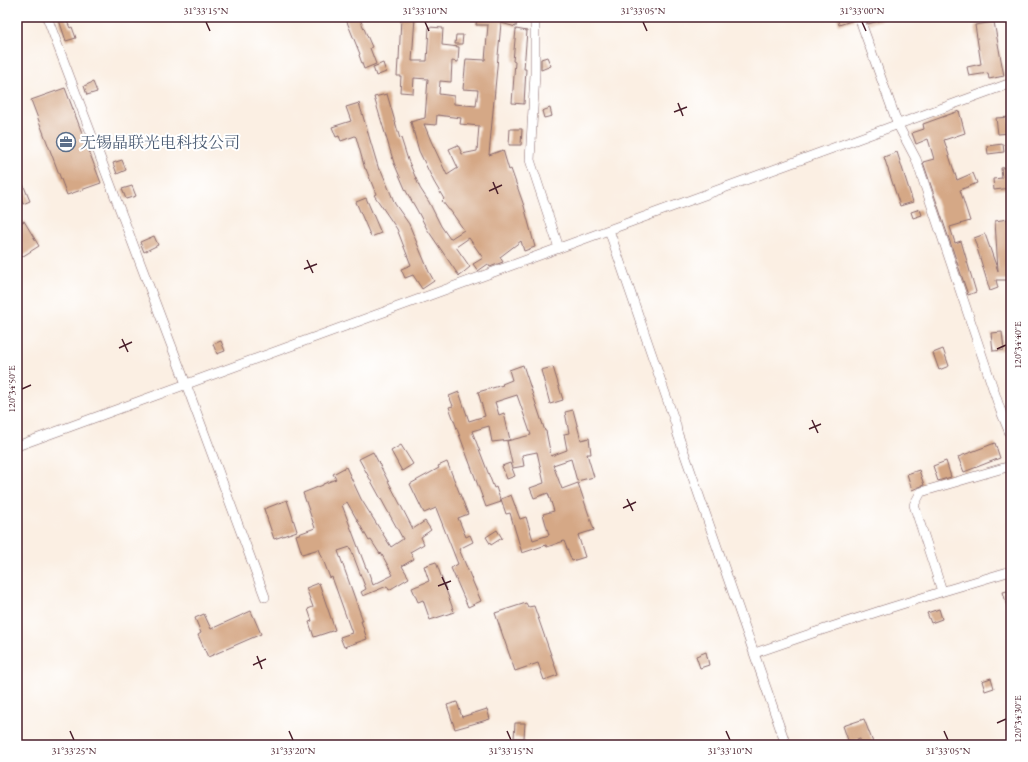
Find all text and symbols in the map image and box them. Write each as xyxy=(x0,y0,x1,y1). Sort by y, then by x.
text: 31°33'15"N xyxy=(184,4,229,17)
text: 31°33'10"N xyxy=(403,4,448,17)
text: 31°33'05"N xyxy=(621,4,666,17)
text: 31°33'00"N xyxy=(840,4,885,17)
office icon: 无锡晶联光电科技公司 xyxy=(55,131,77,153)
place label: 无锡晶联光电科技公司 xyxy=(80,132,240,153)
text: 120°34'40"E xyxy=(1011,321,1024,369)
text: 120°34'50"E xyxy=(5,365,18,413)
text: 120°34'30"E xyxy=(1011,695,1024,743)
text: 31°33'25"N xyxy=(52,744,97,757)
text: 31°33'20"N xyxy=(271,744,316,757)
text: 31°33'15"N xyxy=(489,744,534,757)
text: 31°33'10"N xyxy=(708,744,753,757)
text: 31°33'05"N xyxy=(926,744,971,757)

